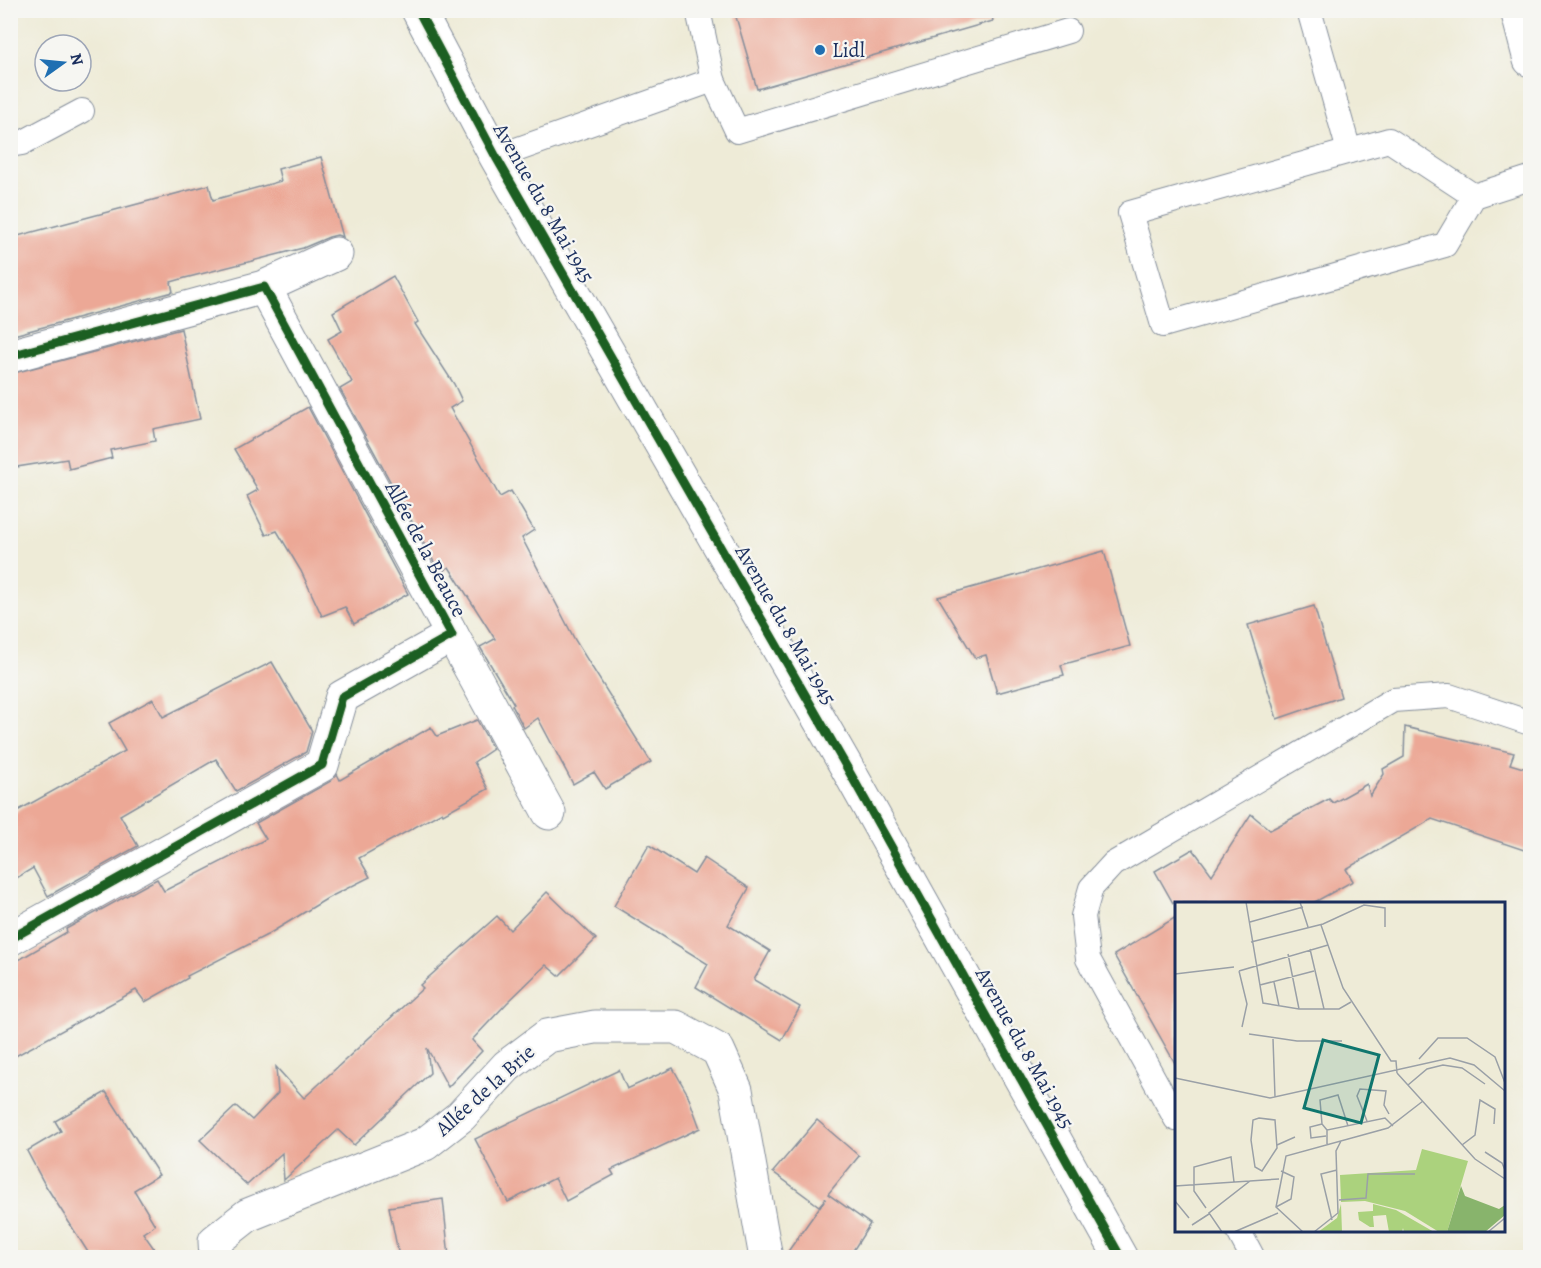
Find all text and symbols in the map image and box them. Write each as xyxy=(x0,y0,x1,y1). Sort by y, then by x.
north arrow xyxy=(33,33,93,93)
place label: Lidl xyxy=(832,36,865,64)
marker: Lidl xyxy=(813,43,827,57)
text: N xyxy=(64,51,89,68)
street label: Avenue du 8 Mai 1945 xyxy=(486,117,601,288)
street label: Allée de la Beauce xyxy=(378,475,474,622)
street label: Avenue du 8 Mai 1945 xyxy=(728,539,843,710)
inset map xyxy=(1175,902,1505,1232)
street label: Avenue du 8 Mai 1945 xyxy=(969,961,1081,1134)
street label: Allée de la Brie xyxy=(429,1038,541,1143)

